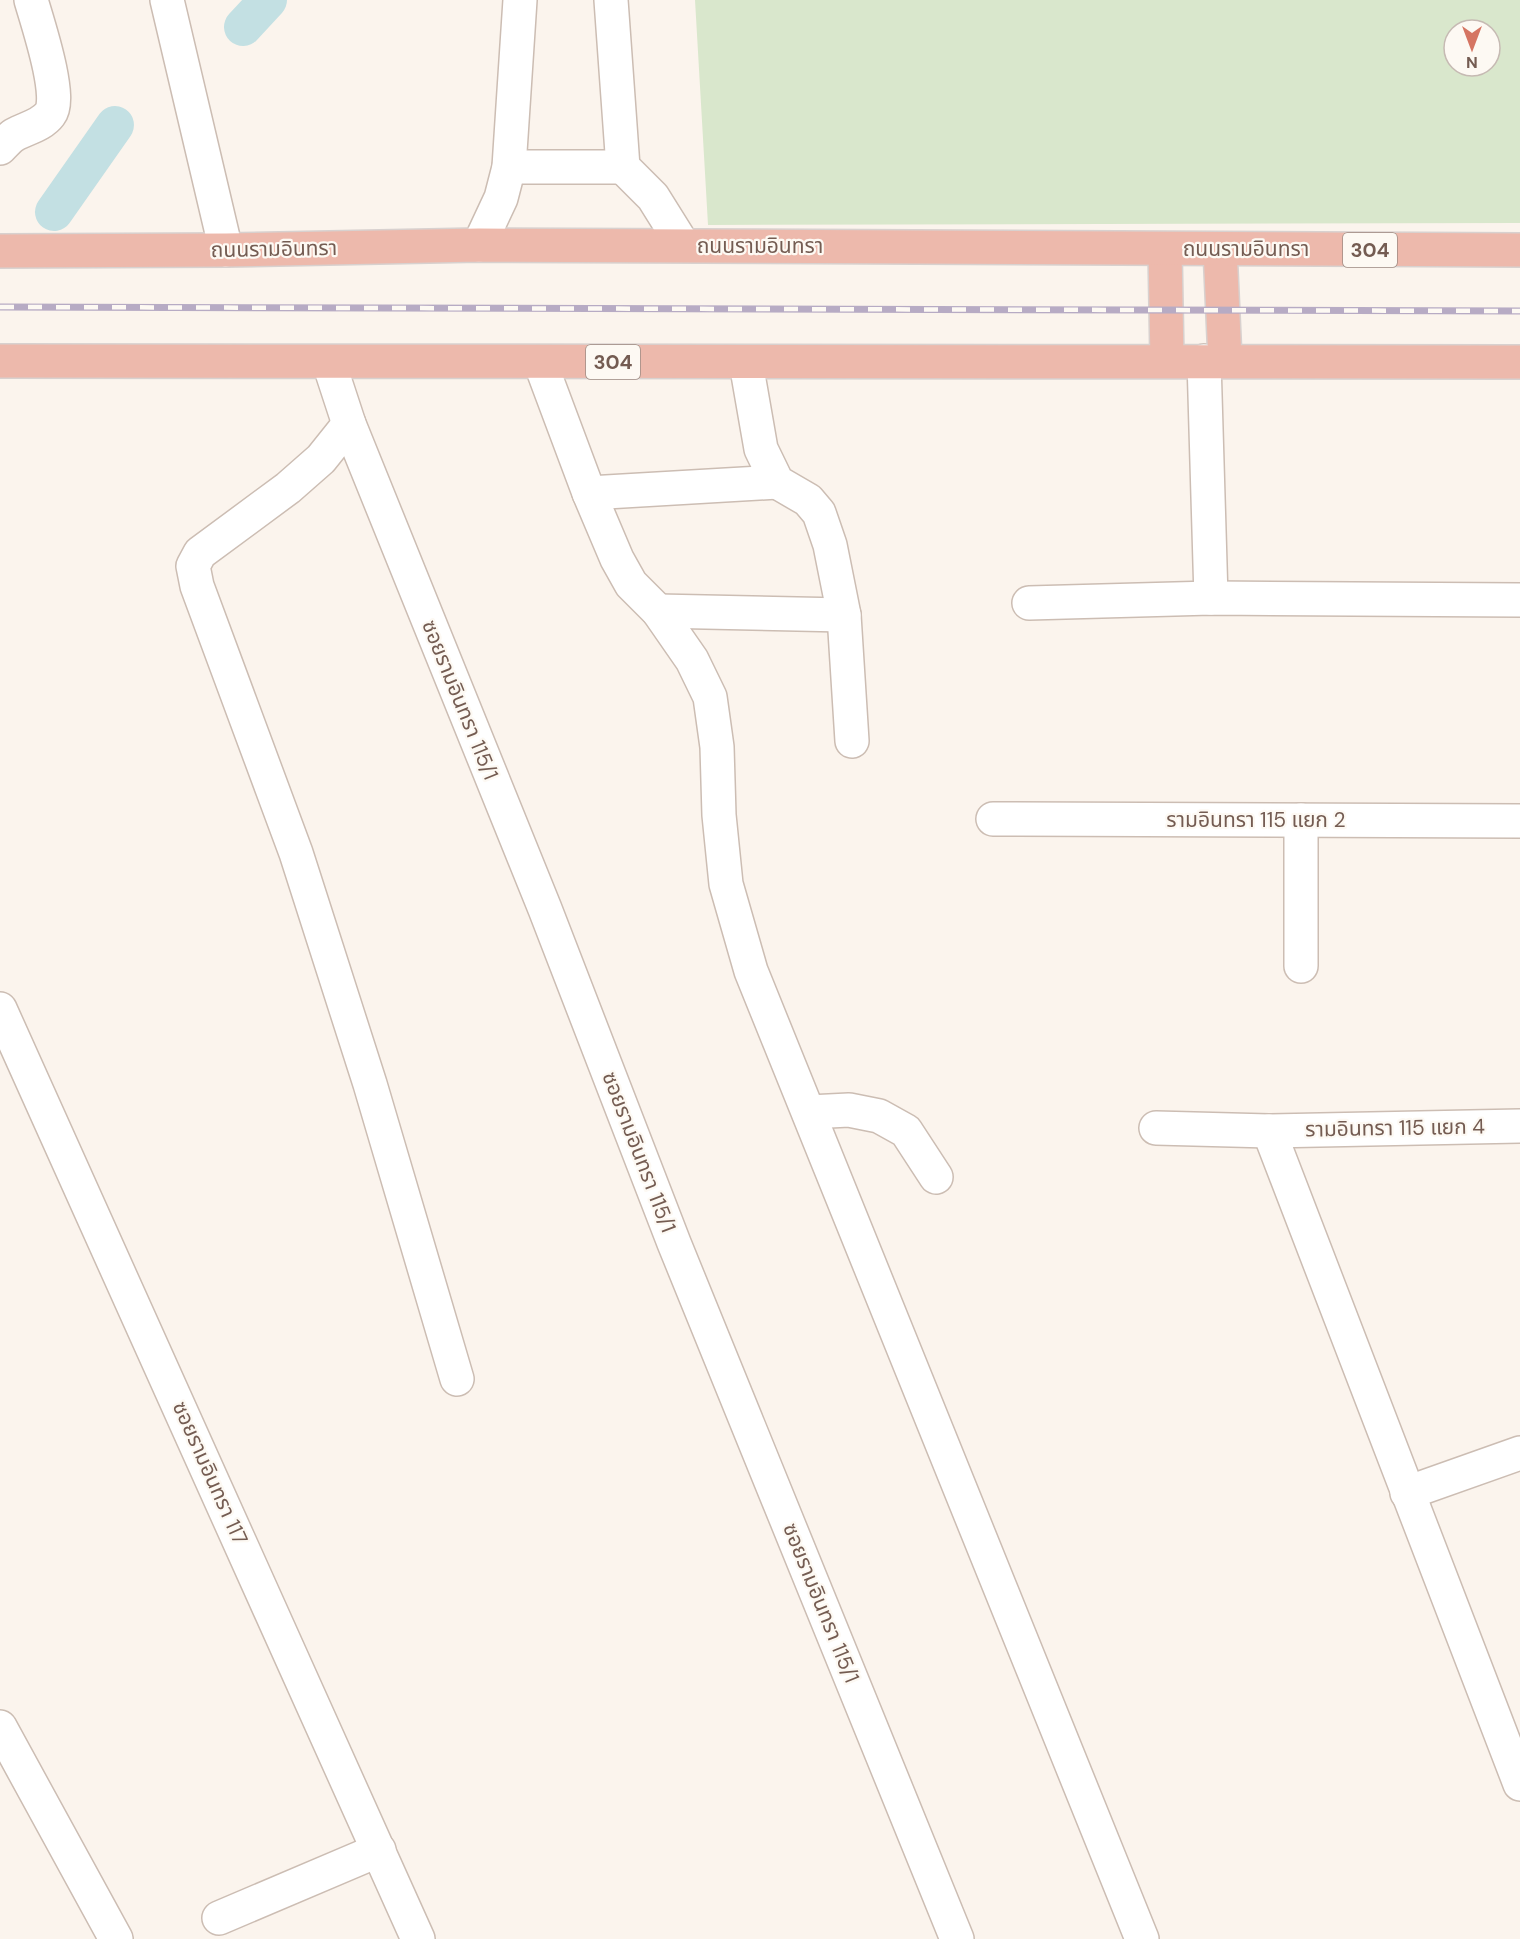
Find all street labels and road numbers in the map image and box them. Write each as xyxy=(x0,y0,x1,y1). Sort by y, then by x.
street label: ถนนรามอินทรา xyxy=(697,232,823,260)
road number: 304 xyxy=(1343,233,1397,267)
street label: ถนนรามอินทรา xyxy=(210,234,338,264)
street label: ถนนรามอินทรา xyxy=(1183,235,1309,263)
road number: 304 xyxy=(586,345,640,379)
street label: ซอยรามอินทรา 115/1 xyxy=(415,616,505,784)
street label: รามอินทรา 115 แยก 2 xyxy=(1166,806,1346,834)
street label: ซอยรามอินทรา 115/1 xyxy=(595,1068,683,1236)
street label: รามอินทรา 115 แยก 4 xyxy=(1305,1112,1485,1144)
street label: ซอยรามอินทรา 117 xyxy=(166,1397,254,1549)
street label: ซอยรามอินทรา 115/1 xyxy=(776,1519,866,1687)

